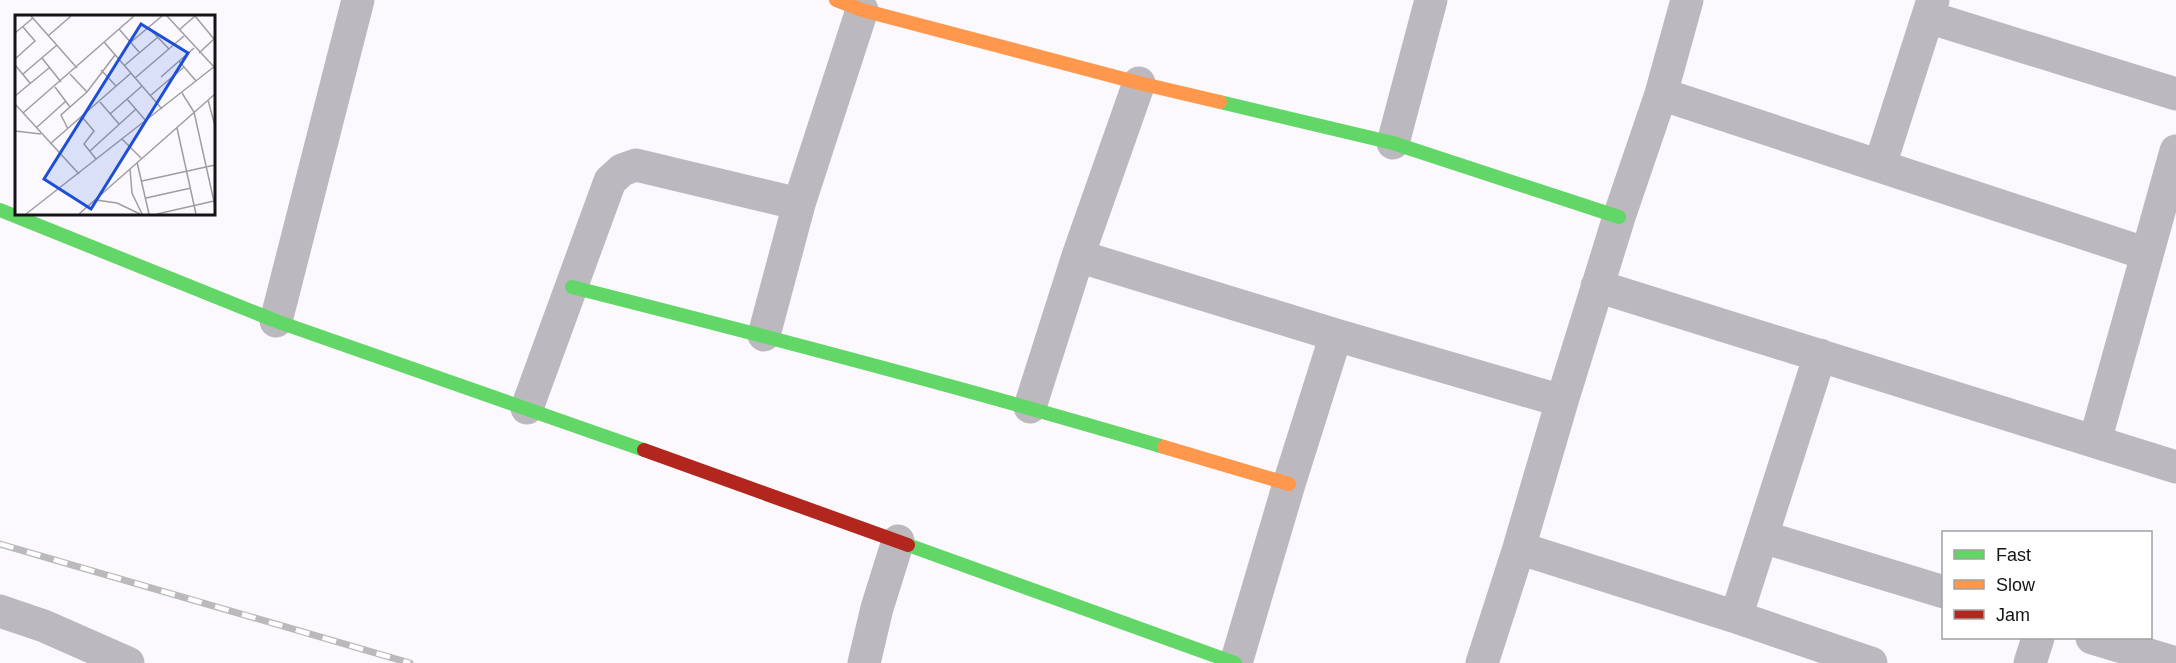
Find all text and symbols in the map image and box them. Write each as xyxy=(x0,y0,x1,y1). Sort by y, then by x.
inset map xyxy=(15,15,214,214)
legend xyxy=(1942,531,2152,639)
text: Fast xyxy=(1996,545,2031,565)
text: Slow xyxy=(1996,575,2036,595)
text: Jam xyxy=(1996,605,2030,625)

